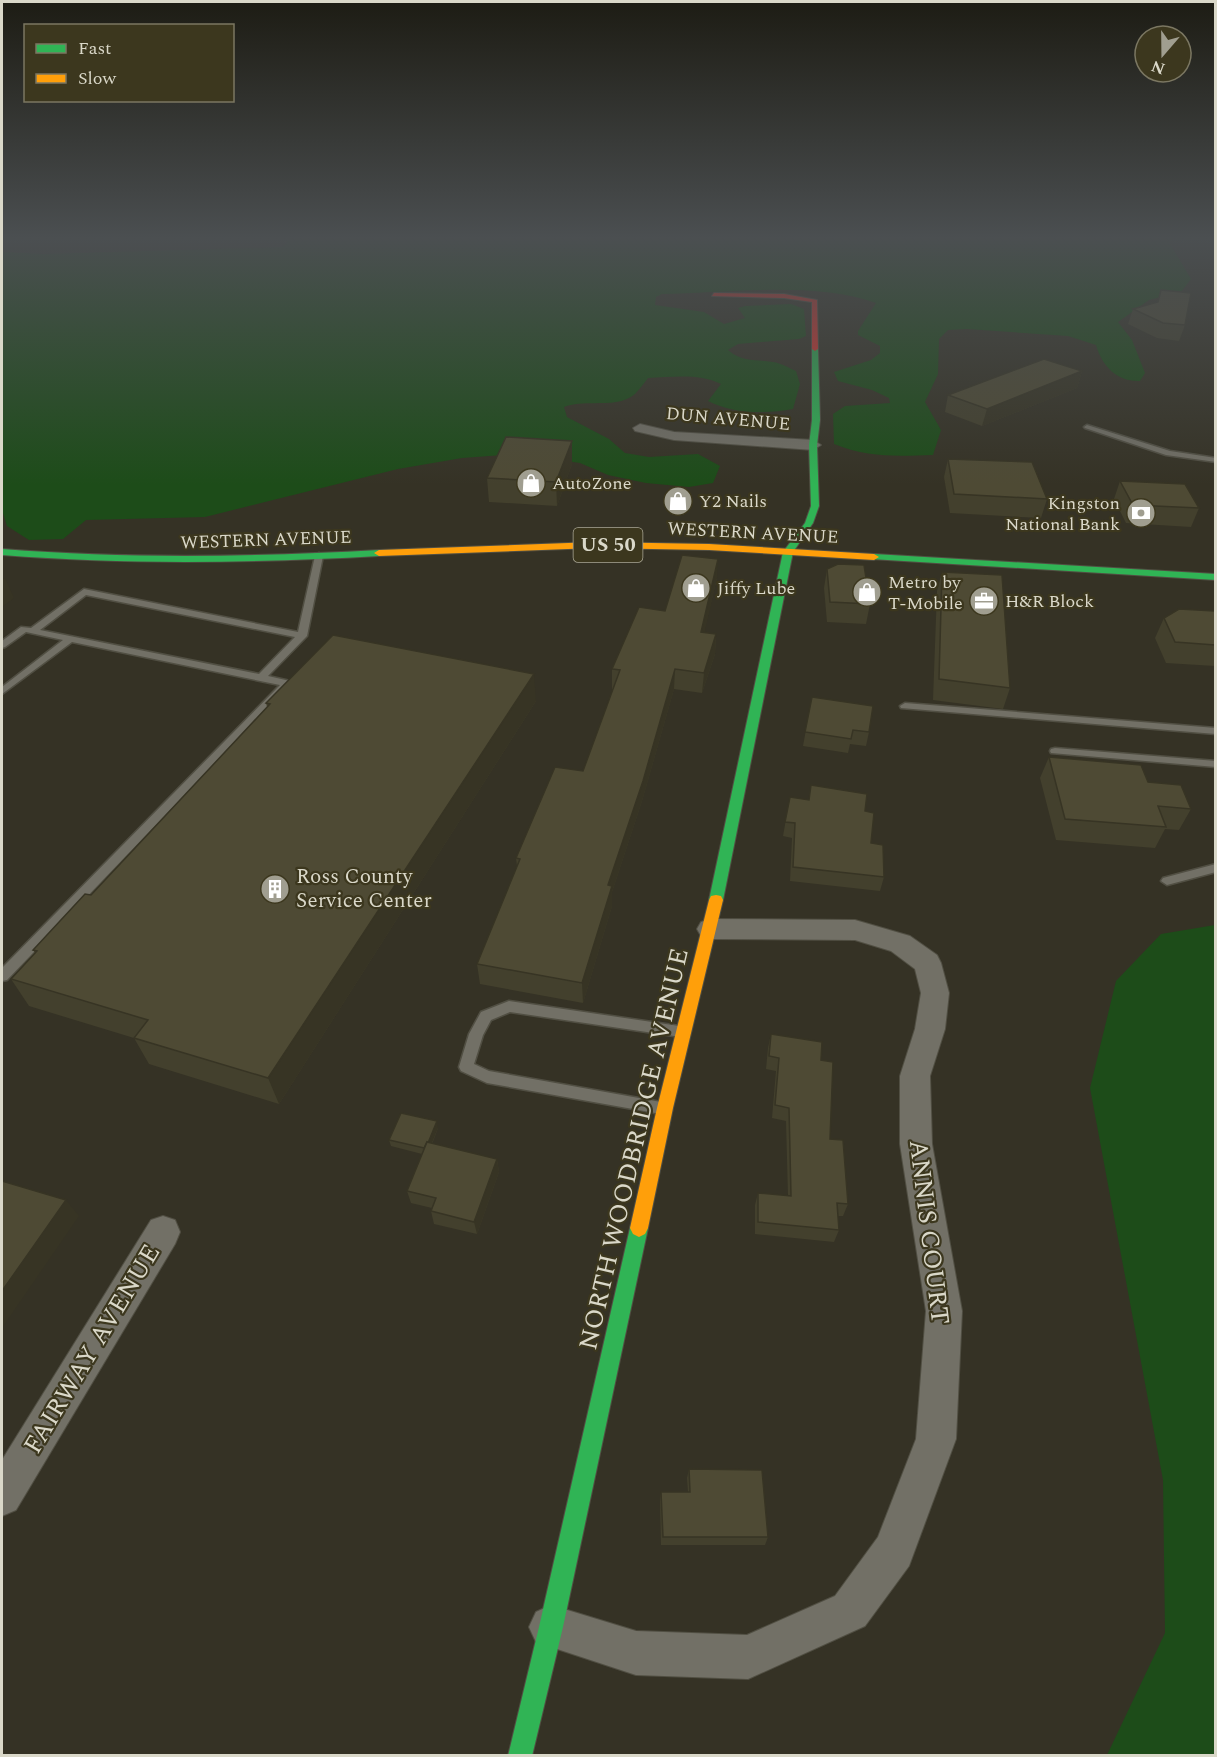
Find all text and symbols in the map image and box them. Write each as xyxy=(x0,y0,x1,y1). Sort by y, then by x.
legend xyxy=(24,24,234,102)
north arrow xyxy=(1133,24,1193,84)
text: Fast xyxy=(78,35,111,62)
text: N xyxy=(1148,54,1168,81)
text: Slow xyxy=(78,65,117,92)
street label: DUN AVENUE xyxy=(665,400,791,438)
shop icon: AutoZone xyxy=(515,467,547,499)
place label: AutoZone xyxy=(552,470,632,497)
shop icon: Y2 Nails xyxy=(662,485,694,517)
place label: Y2 Nails xyxy=(699,488,767,515)
place label: Kingston National Bank xyxy=(1005,490,1120,538)
bank icon: Kingston National Bank xyxy=(1125,497,1157,529)
street label: WESTERN AVENUE xyxy=(667,515,839,551)
street label: WESTERN AVENUE xyxy=(180,524,352,556)
road number: US 50 xyxy=(574,528,642,562)
place label: Metro by T-Mobile xyxy=(888,569,963,617)
shop icon: Jiffy Lube xyxy=(680,572,712,604)
place label: Jiffy Lube xyxy=(717,575,795,602)
shop icon: Metro by T-Mobile xyxy=(851,576,883,608)
office icon: H&R Block xyxy=(968,585,1000,617)
place label: H&R Block xyxy=(1005,588,1094,615)
place label: Ross County Service Center xyxy=(296,861,432,917)
building icon: Ross County Service Center xyxy=(259,873,291,905)
street label: NORTH WOODBRIDGE AVENUE xyxy=(568,944,700,1354)
street label: ANNIS COURT xyxy=(898,1137,960,1327)
street label: FAIRWAY AVENUE xyxy=(13,1236,171,1462)

